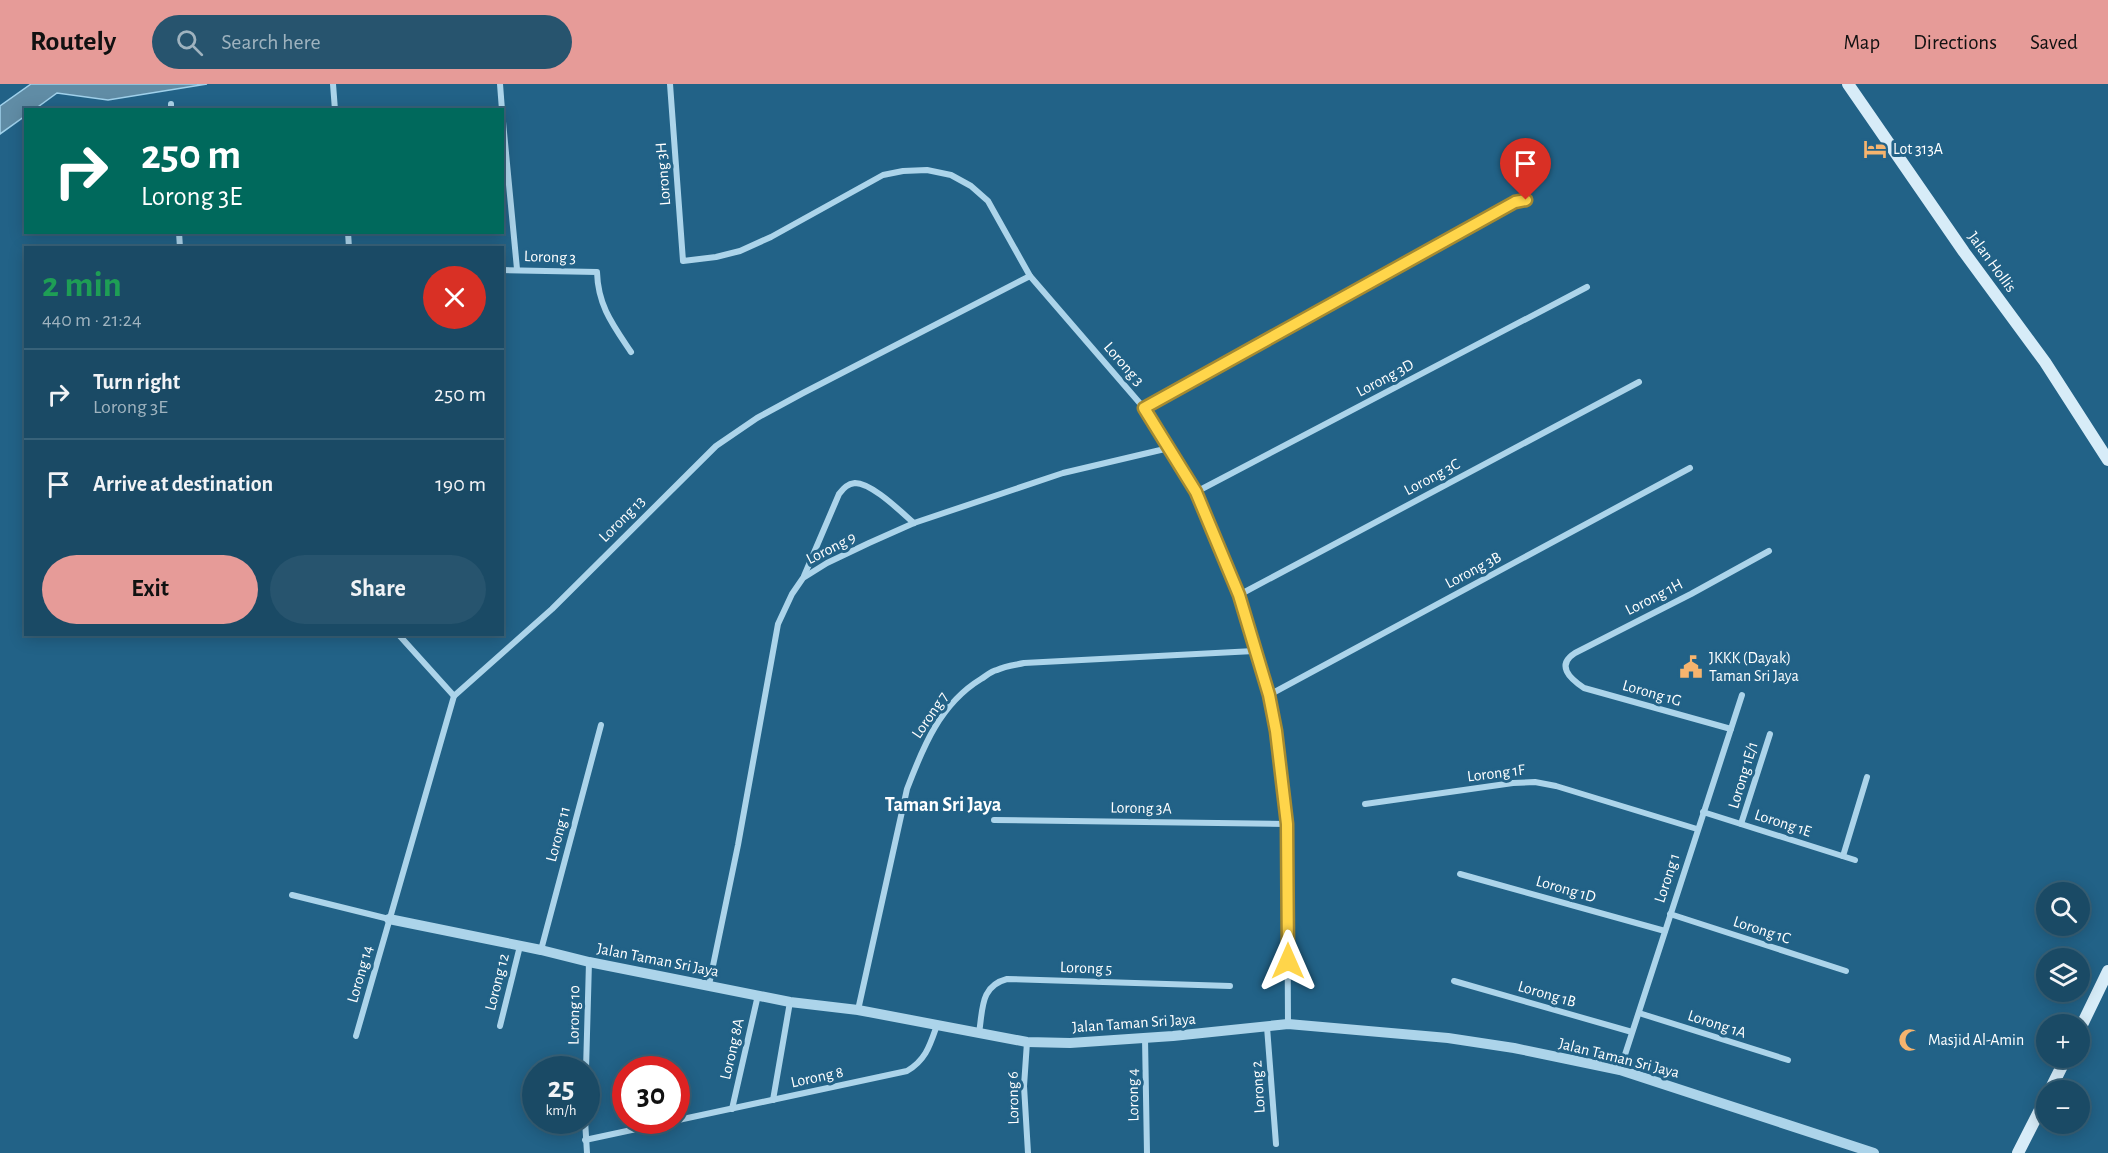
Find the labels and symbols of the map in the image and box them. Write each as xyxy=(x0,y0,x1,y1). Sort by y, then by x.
hotel icon: Lot 313A xyxy=(1862,136,1888,162)
pin xyxy=(1500,138,1551,200)
place label: Lot 313A xyxy=(1893,141,1943,157)
street label: Lorong 3H xyxy=(653,142,673,206)
street label: Jalan Hollis xyxy=(1965,229,2019,295)
street label: Lorong 3 xyxy=(524,248,576,266)
street label: Lorong 3 xyxy=(1101,339,1147,389)
street label: Lorong 3D xyxy=(1354,356,1416,400)
street label: Lorong 3C xyxy=(1402,456,1462,498)
street label: Lorong 13 xyxy=(596,493,648,545)
street label: Lorong 9 xyxy=(804,529,858,567)
street label: Lorong 3B xyxy=(1442,549,1504,591)
street label: Lorong 1H xyxy=(1623,576,1685,618)
place label: JKKK (Dayak) Taman Sri Jaya xyxy=(1709,650,1799,685)
public building icon: JKKK (Dayak) Taman Sri Jaya xyxy=(1678,654,1704,680)
street label: Lorong 1G xyxy=(1621,677,1683,709)
street label: Lorong 7 xyxy=(909,689,951,741)
street label: Lorong 1E/1 xyxy=(1725,740,1761,810)
street label: Lorong 1F xyxy=(1466,761,1527,784)
district label: Taman Sri Jaya xyxy=(885,795,1002,815)
street label: Lorong 3A xyxy=(1110,799,1172,817)
street label: Lorong 11 xyxy=(543,805,573,863)
street label: Lorong 1E xyxy=(1753,806,1814,840)
street label: Lorong 1 xyxy=(1651,851,1683,905)
street label: Lorong 1D xyxy=(1534,873,1598,905)
street label: Lorong 1C xyxy=(1731,913,1793,947)
position arrow xyxy=(1256,929,1320,993)
street label: Jalan Taman Sri Jaya xyxy=(595,940,720,981)
street label: Lorong 14 xyxy=(344,943,376,1005)
street label: Lorong 12 xyxy=(482,952,512,1012)
street label: Lorong 5 xyxy=(1060,959,1112,977)
street label: Lorong 1B xyxy=(1516,978,1578,1010)
street label: Lorong 10 xyxy=(565,985,583,1045)
street label: Lorong 1A xyxy=(1686,1007,1748,1041)
street label: Jalan Taman Sri Jaya xyxy=(1072,1011,1196,1036)
street label: Lorong 8A xyxy=(717,1017,747,1081)
mosque icon: Masjid Al-Amin xyxy=(1897,1027,1923,1053)
place label: Masjid Al-Amin xyxy=(1928,1032,2024,1049)
street label: Jalan Taman Sri Jaya xyxy=(1557,1035,1681,1082)
speed limit sign: 30 xyxy=(612,1056,690,1134)
street label: Lorong 2 xyxy=(1248,1060,1268,1114)
street label: Lorong 8 xyxy=(789,1064,845,1090)
street label: Lorong 4 xyxy=(1125,1068,1141,1122)
street label: Lorong 6 xyxy=(1005,1071,1021,1125)

